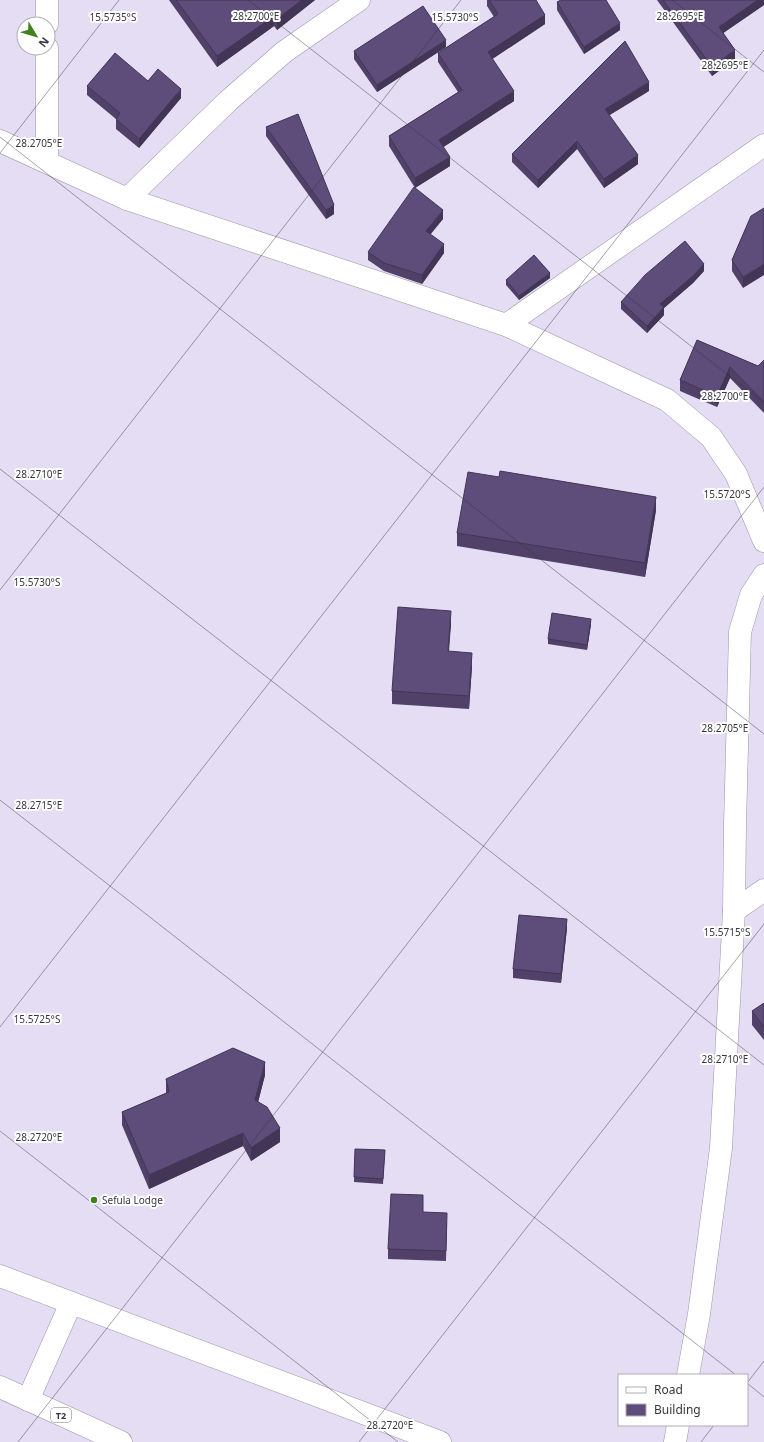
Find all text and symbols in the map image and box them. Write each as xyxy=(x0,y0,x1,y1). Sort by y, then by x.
text: 28.2700°E xyxy=(233,9,279,23)
text: 28.2695°E xyxy=(657,9,703,23)
text: 15.5735°S xyxy=(90,10,137,24)
text: 15.5730°S xyxy=(432,10,479,24)
north arrow xyxy=(16,16,56,56)
text: N xyxy=(36,34,53,51)
text: 28.2695°E xyxy=(702,58,748,72)
text: 28.2705°E xyxy=(16,136,62,150)
text: 28.2700°E xyxy=(702,389,748,403)
text: 28.2710°E xyxy=(16,467,62,481)
text: 15.5720°S xyxy=(704,487,751,501)
text: 15.5730°S xyxy=(14,575,61,589)
text: 28.2705°E xyxy=(702,721,748,735)
text: 28.2715°E xyxy=(16,798,62,812)
text: 15.5715°S xyxy=(704,925,751,939)
text: 15.5725°S xyxy=(14,1012,61,1026)
text: 28.2710°E xyxy=(702,1052,748,1066)
text: 28.2720°E xyxy=(16,1130,62,1144)
place label: Sefula Lodge xyxy=(102,1193,163,1207)
marker: Sefula Lodge xyxy=(89,1195,99,1205)
legend xyxy=(618,1374,748,1426)
text: Road xyxy=(654,1381,683,1398)
text: Building xyxy=(654,1401,701,1418)
road number: T2 xyxy=(51,1408,71,1422)
text: 28.2720°E xyxy=(367,1418,413,1432)

